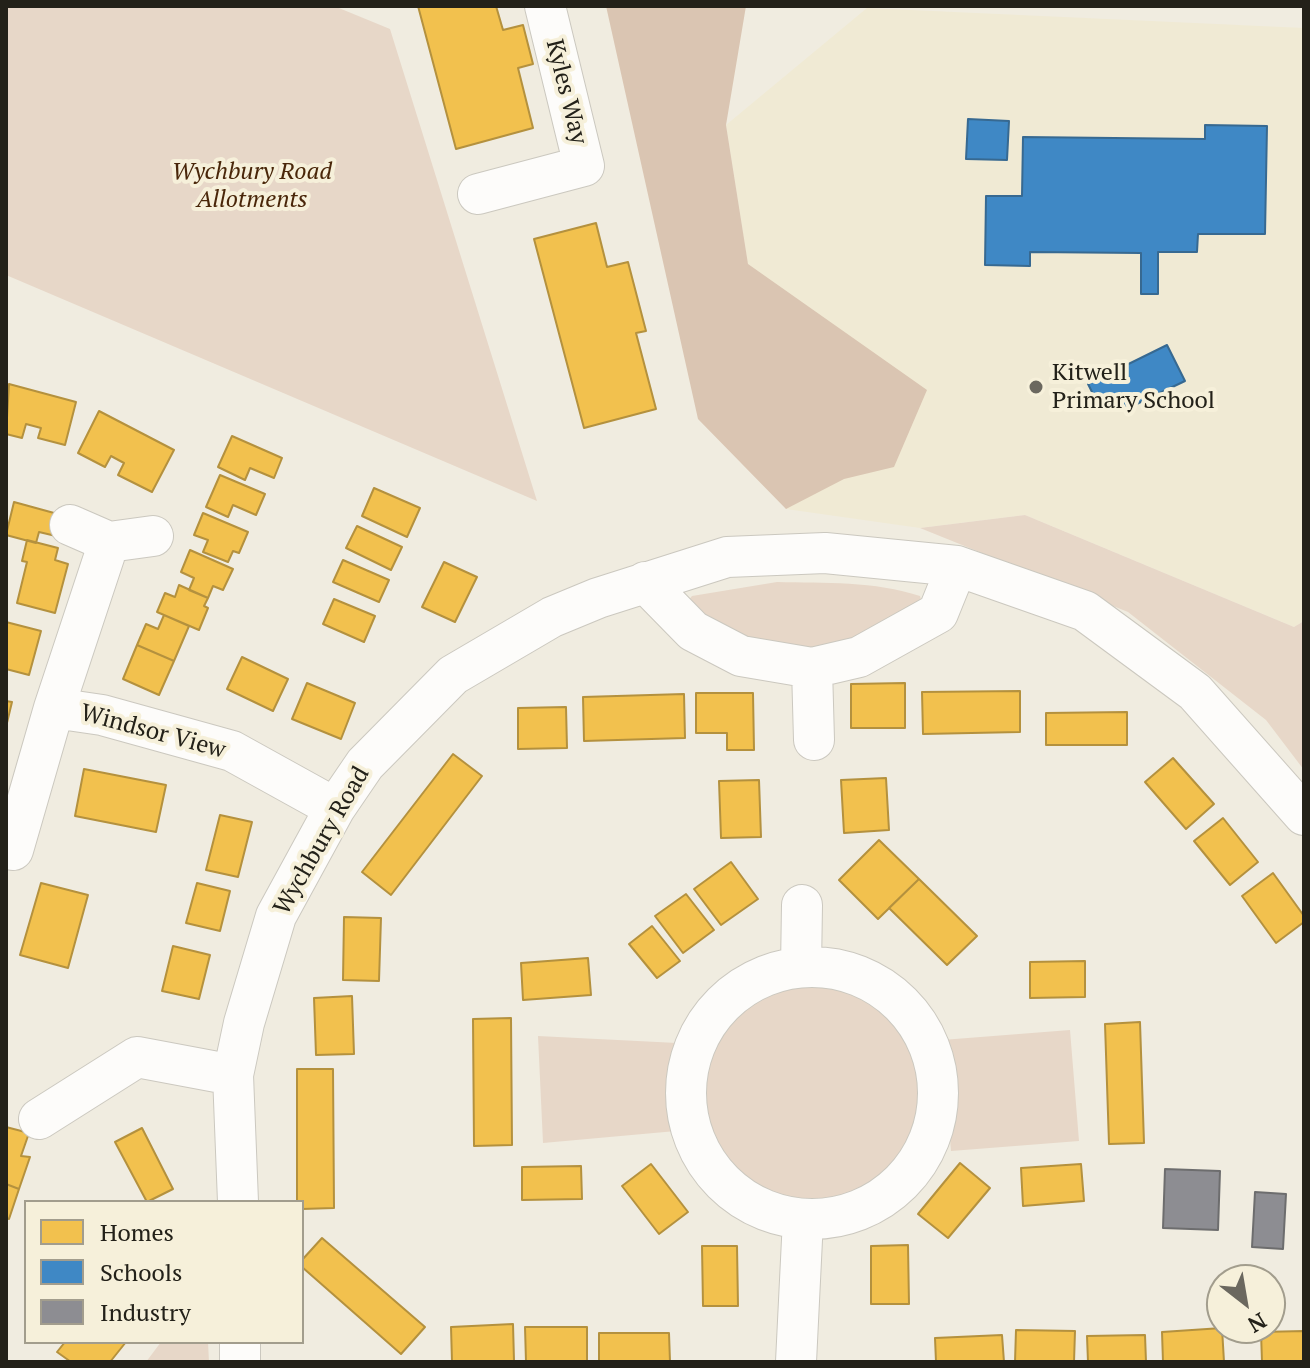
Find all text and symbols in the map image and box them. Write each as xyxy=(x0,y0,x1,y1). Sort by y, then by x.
street label: Kyles Way xyxy=(539,37,593,147)
park label: Wychbury Road Allotments xyxy=(172,158,332,214)
place label: Kitwell Primary School xyxy=(1052,359,1215,415)
marker: Kitwell Primary School xyxy=(1027,378,1045,396)
street label: Windsor View xyxy=(77,699,229,765)
street label: Wychbury Road xyxy=(268,762,376,920)
legend xyxy=(24,1200,304,1344)
text: Homes xyxy=(100,1216,174,1248)
text: Schools xyxy=(100,1256,182,1288)
north arrow xyxy=(1206,1264,1286,1344)
text: Industry xyxy=(100,1296,191,1328)
text: N xyxy=(1243,1307,1272,1340)

